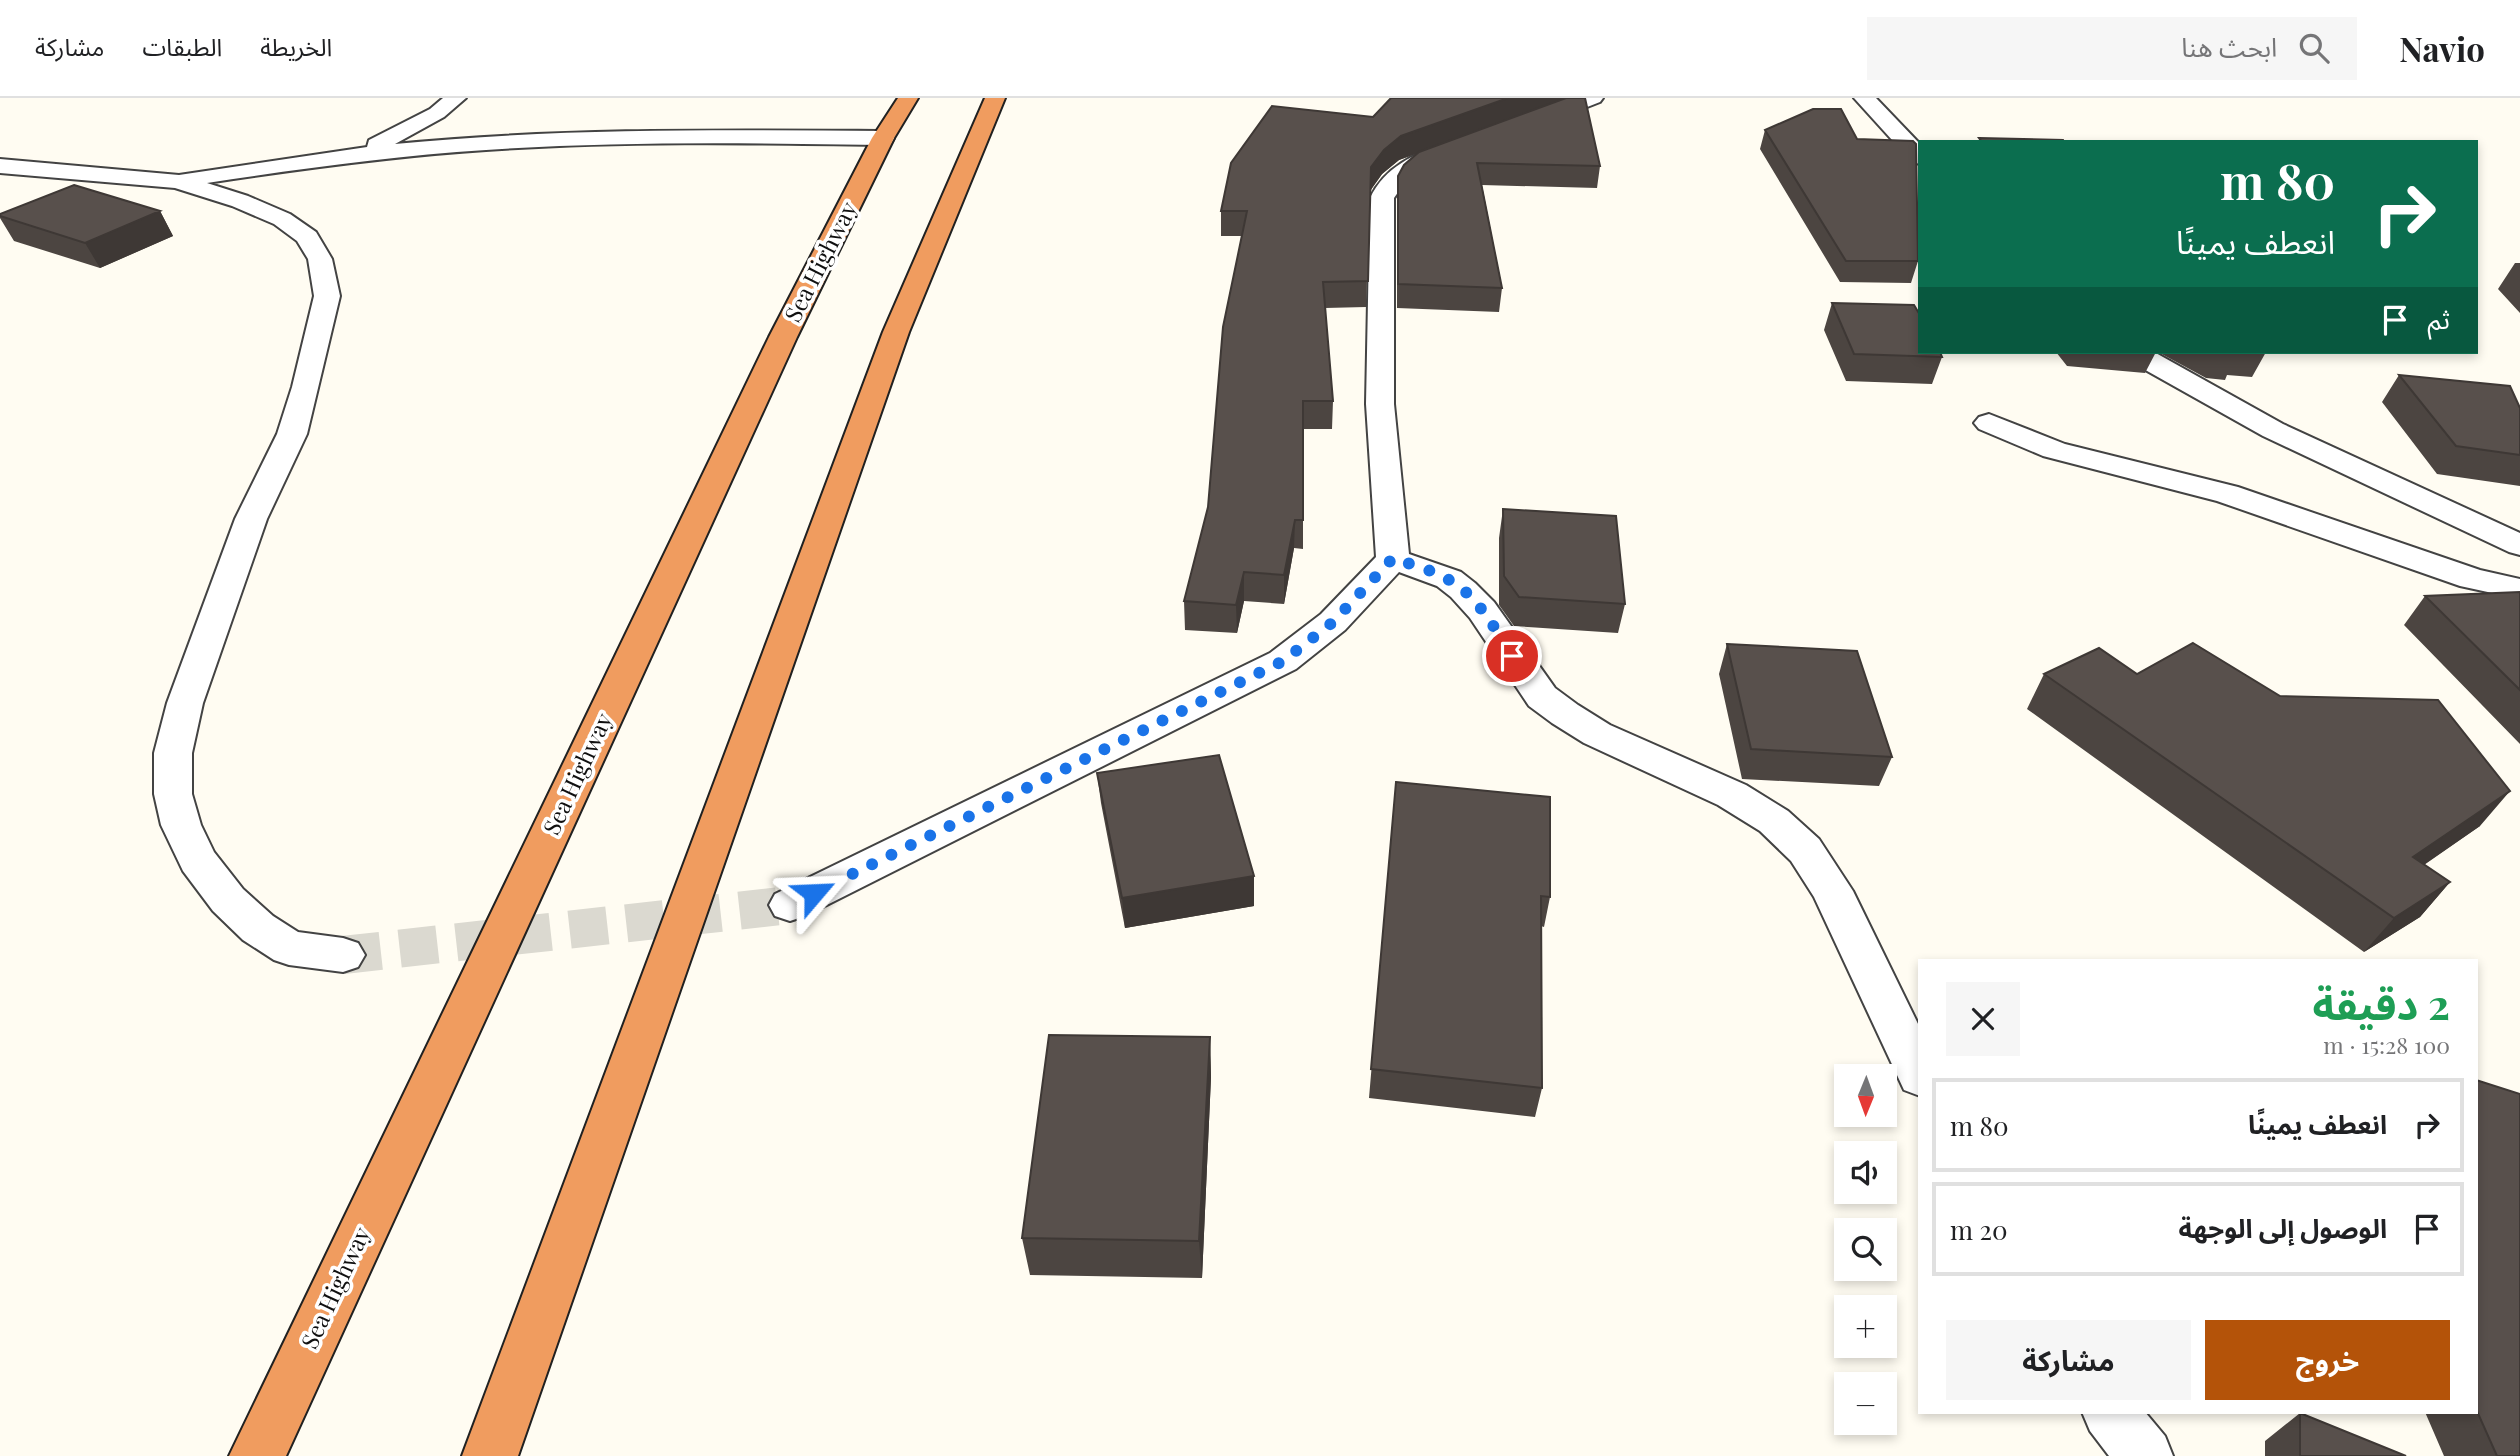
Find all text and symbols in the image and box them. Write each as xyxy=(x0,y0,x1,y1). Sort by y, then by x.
search box xyxy=(1867,17,2357,80)
text: Navio xyxy=(2399,26,2485,70)
text: ابحث هنا xyxy=(2181,29,2277,64)
icon: search xyxy=(2295,29,2333,67)
text: مشاركة xyxy=(35,30,104,62)
text: الطبقات xyxy=(142,30,222,62)
text: الخريطة xyxy=(260,30,332,62)
text: 80 m xyxy=(2220,147,2335,212)
icon: right xyxy=(2359,168,2450,259)
street label: Sea Highway xyxy=(776,196,863,327)
text: انعطف يمينًا xyxy=(2176,219,2335,262)
icon: arrive xyxy=(2376,301,2414,339)
text: ثم xyxy=(2428,301,2450,336)
pin xyxy=(1482,626,1542,686)
icon: arrive xyxy=(1493,637,1531,675)
street label: Sea Highway xyxy=(535,707,619,839)
position arrow xyxy=(777,856,851,930)
text: 2 دقيقة xyxy=(2313,975,2450,1031)
button: close xyxy=(1946,982,2020,1056)
text: 100 m · 15:28 xyxy=(2323,1029,2450,1060)
north arrow xyxy=(1834,1064,1897,1127)
map controls xyxy=(1834,1064,1897,1435)
text: انعطف يمينًا xyxy=(2248,1106,2387,1141)
icon: right xyxy=(2408,1106,2446,1144)
text: 80 m xyxy=(1950,1108,2009,1143)
button: sound xyxy=(1834,1141,1897,1204)
text: الوصول إلى الوجهة xyxy=(2179,1210,2387,1245)
icon: arrive xyxy=(2408,1210,2446,1248)
text: 20 m xyxy=(1950,1212,2008,1247)
button: search xyxy=(1834,1218,1897,1281)
street label: Sea Highway xyxy=(293,1221,377,1353)
button: + xyxy=(1834,1295,1897,1358)
button: مشاركة xyxy=(1946,1320,2191,1400)
button: خروج xyxy=(2205,1320,2450,1400)
button: − xyxy=(1834,1372,1897,1435)

